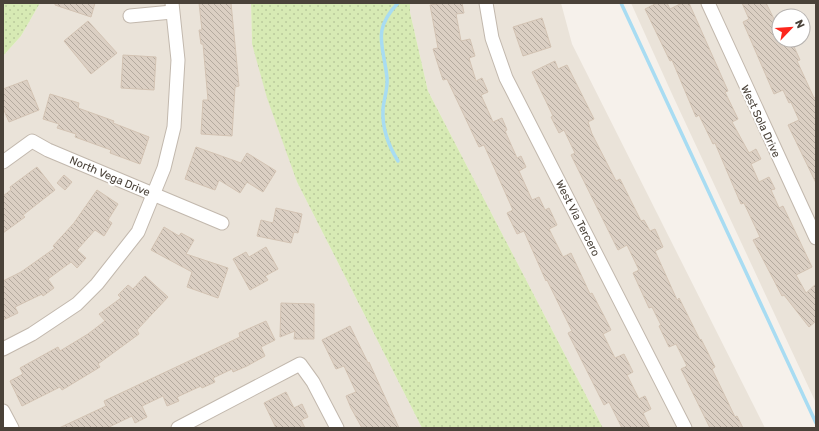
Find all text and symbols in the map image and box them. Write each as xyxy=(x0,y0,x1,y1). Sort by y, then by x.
north arrow xyxy=(771,8,811,48)
text: N xyxy=(792,18,807,30)
street label: West Sola Drive xyxy=(738,83,783,159)
street label: North Vega Drive xyxy=(68,154,152,199)
street label: West Via Tercero xyxy=(553,178,602,258)

